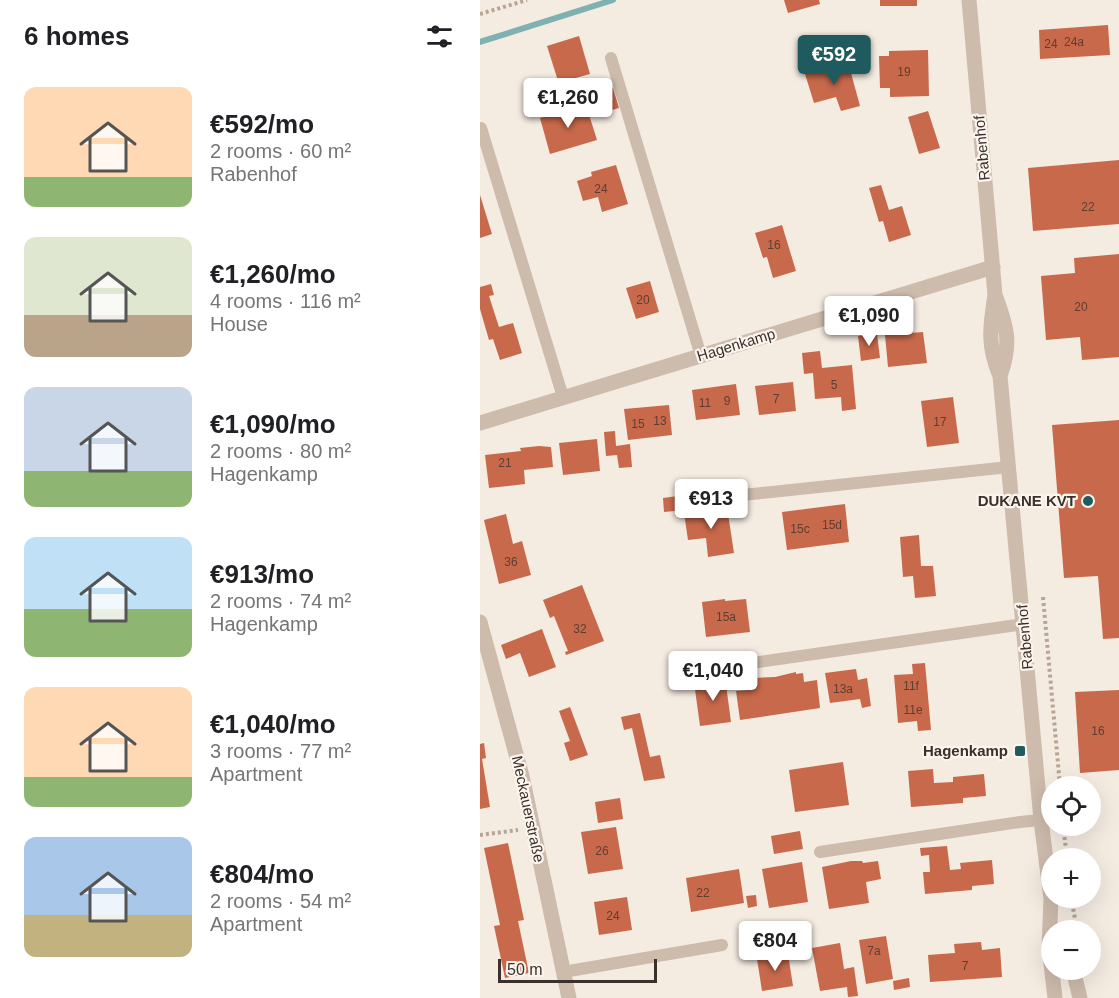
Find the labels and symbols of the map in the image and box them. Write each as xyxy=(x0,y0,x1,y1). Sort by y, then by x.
pin: €592 xyxy=(798,35,870,86)
house number: 24a xyxy=(1064,35,1084,49)
house number: 24 xyxy=(1044,37,1058,51)
house number: 19 xyxy=(897,65,911,79)
pin: €1,260 xyxy=(519,78,617,129)
street label: Rabenhof xyxy=(970,114,993,181)
house number: 24 xyxy=(594,182,608,196)
house number: 22 xyxy=(1081,200,1095,214)
house number: 16 xyxy=(767,238,781,252)
house number: 20 xyxy=(636,293,650,307)
pin: €1,090 xyxy=(820,296,918,347)
house number: 20 xyxy=(1074,300,1088,314)
street label: Hagenkamp xyxy=(695,325,777,364)
house number: 5 xyxy=(831,378,838,392)
house number: 7 xyxy=(773,392,780,406)
house number: 9 xyxy=(724,394,731,408)
house number: 11 xyxy=(699,396,712,410)
house number: 13 xyxy=(653,414,667,428)
house number: 17 xyxy=(933,415,947,429)
house number: 15 xyxy=(631,417,645,431)
house number: 21 xyxy=(498,456,512,470)
pin: €913 xyxy=(675,479,747,530)
place label: DUKANE KVT xyxy=(978,492,1076,509)
marker: DUKANE KVT xyxy=(1081,494,1095,508)
house number: 15d xyxy=(822,518,842,532)
house number: 15c xyxy=(790,522,810,536)
house number: 36 xyxy=(504,555,518,569)
street label: Rabenhof xyxy=(1013,603,1036,670)
house number: 15a xyxy=(716,610,736,624)
house number: 32 xyxy=(573,622,587,636)
pin: €1,040 xyxy=(664,651,762,702)
house number: 11f xyxy=(903,679,920,693)
house number: 13a xyxy=(833,682,853,696)
house number: 11e xyxy=(903,703,923,717)
house number: 16 xyxy=(1091,724,1105,738)
place label: Hagenkamp xyxy=(923,742,1008,759)
marker: Hagenkamp xyxy=(1013,744,1027,758)
street label: Meckauerstraße xyxy=(509,754,548,864)
house number: 26 xyxy=(595,844,609,858)
house number: 22 xyxy=(696,886,710,900)
house number: 24 xyxy=(606,909,620,923)
pin: €804 xyxy=(739,921,811,972)
house number: 7a xyxy=(867,944,881,958)
scale bar xyxy=(498,956,657,984)
house number: 7 xyxy=(962,959,969,973)

